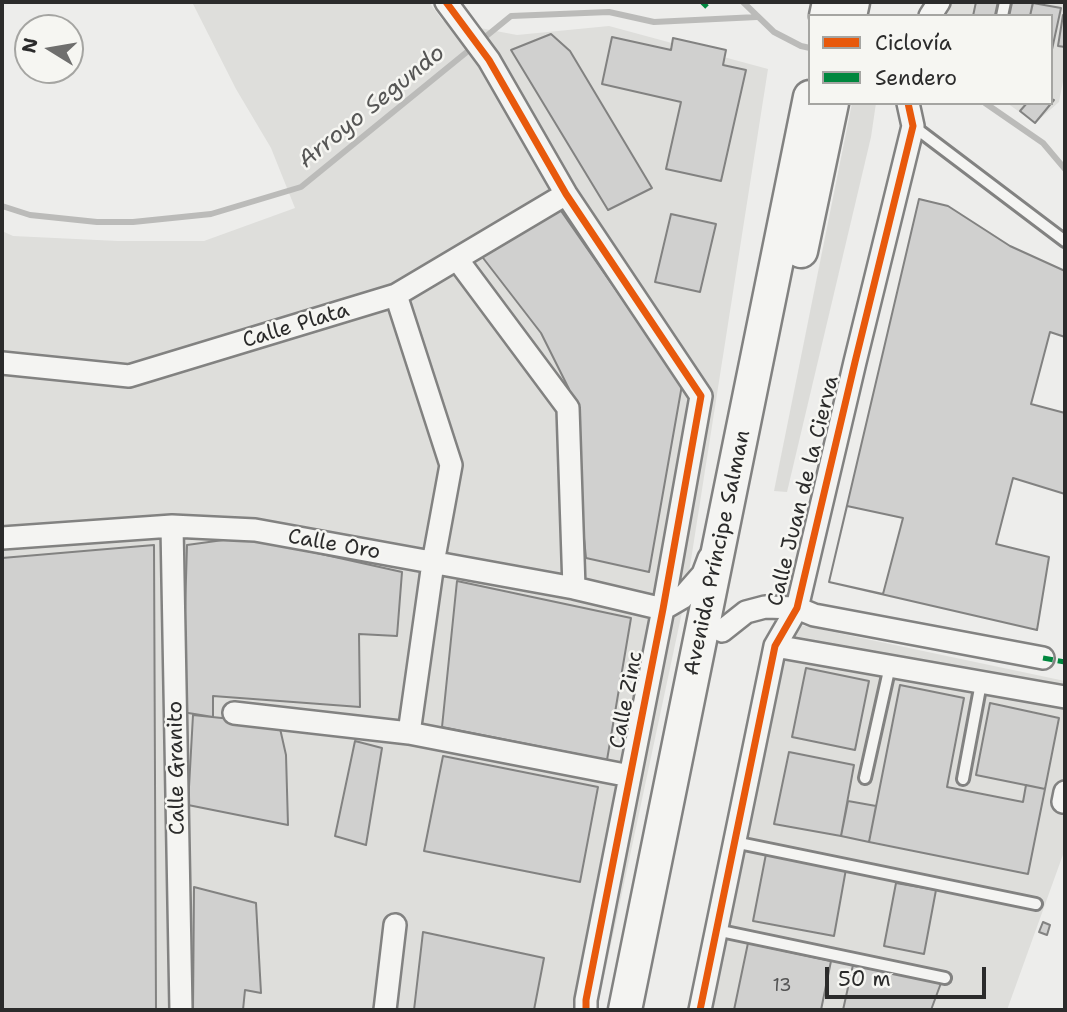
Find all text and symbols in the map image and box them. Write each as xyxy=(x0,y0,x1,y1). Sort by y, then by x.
north arrow xyxy=(14,14,84,84)
legend xyxy=(808,14,1053,105)
text: Ciclovía xyxy=(875,29,952,57)
text: N xyxy=(16,36,44,55)
water label: Arroyo Segundo xyxy=(293,40,451,174)
text: Sendero xyxy=(875,64,957,92)
street label: Calle Plata xyxy=(240,298,352,354)
street label: Calle Juan de la Cierva xyxy=(763,373,845,609)
street label: Avenida Príncipe Salman xyxy=(680,428,756,678)
street label: Calle Oro xyxy=(286,524,382,566)
street label: Calle Zinc xyxy=(605,649,649,751)
street label: Calle Granito xyxy=(163,701,191,835)
scale bar xyxy=(829,953,990,997)
text: 50 m xyxy=(838,965,891,993)
house number: 13 xyxy=(772,975,792,997)

